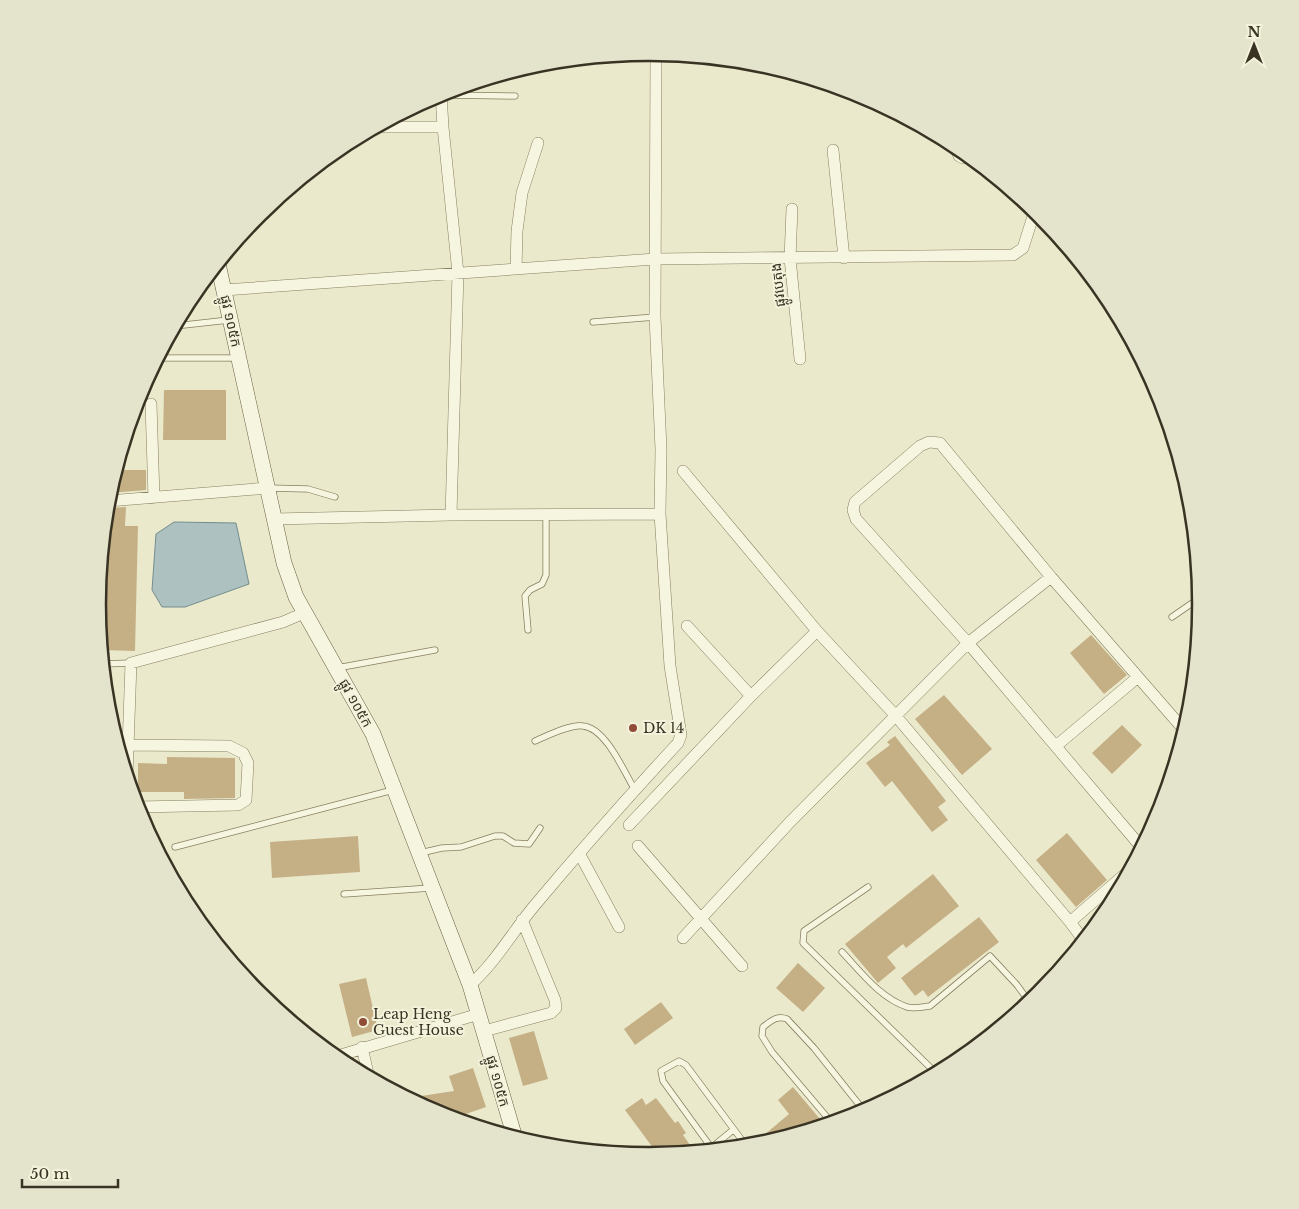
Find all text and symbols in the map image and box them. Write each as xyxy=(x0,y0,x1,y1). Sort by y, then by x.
north arrow xyxy=(1229,20,1279,70)
text: N xyxy=(1247,23,1261,41)
street label: ផ្លូវបេតុង xyxy=(767,262,792,308)
street label: ផ្លូវ ១០៥ក xyxy=(213,293,246,350)
street label: ផ្លូវ ១០៥ក xyxy=(333,675,377,732)
place label: DK 14 xyxy=(643,719,684,737)
marker: DK 14 xyxy=(627,722,639,734)
place label: Leap Heng Guest House xyxy=(373,1005,464,1039)
marker: Leap Heng Guest House xyxy=(357,1016,369,1028)
street label: ផ្លូវ ១០៥ក xyxy=(479,1053,514,1110)
scale bar xyxy=(22,1156,119,1188)
text: 50 m xyxy=(30,1164,70,1183)

